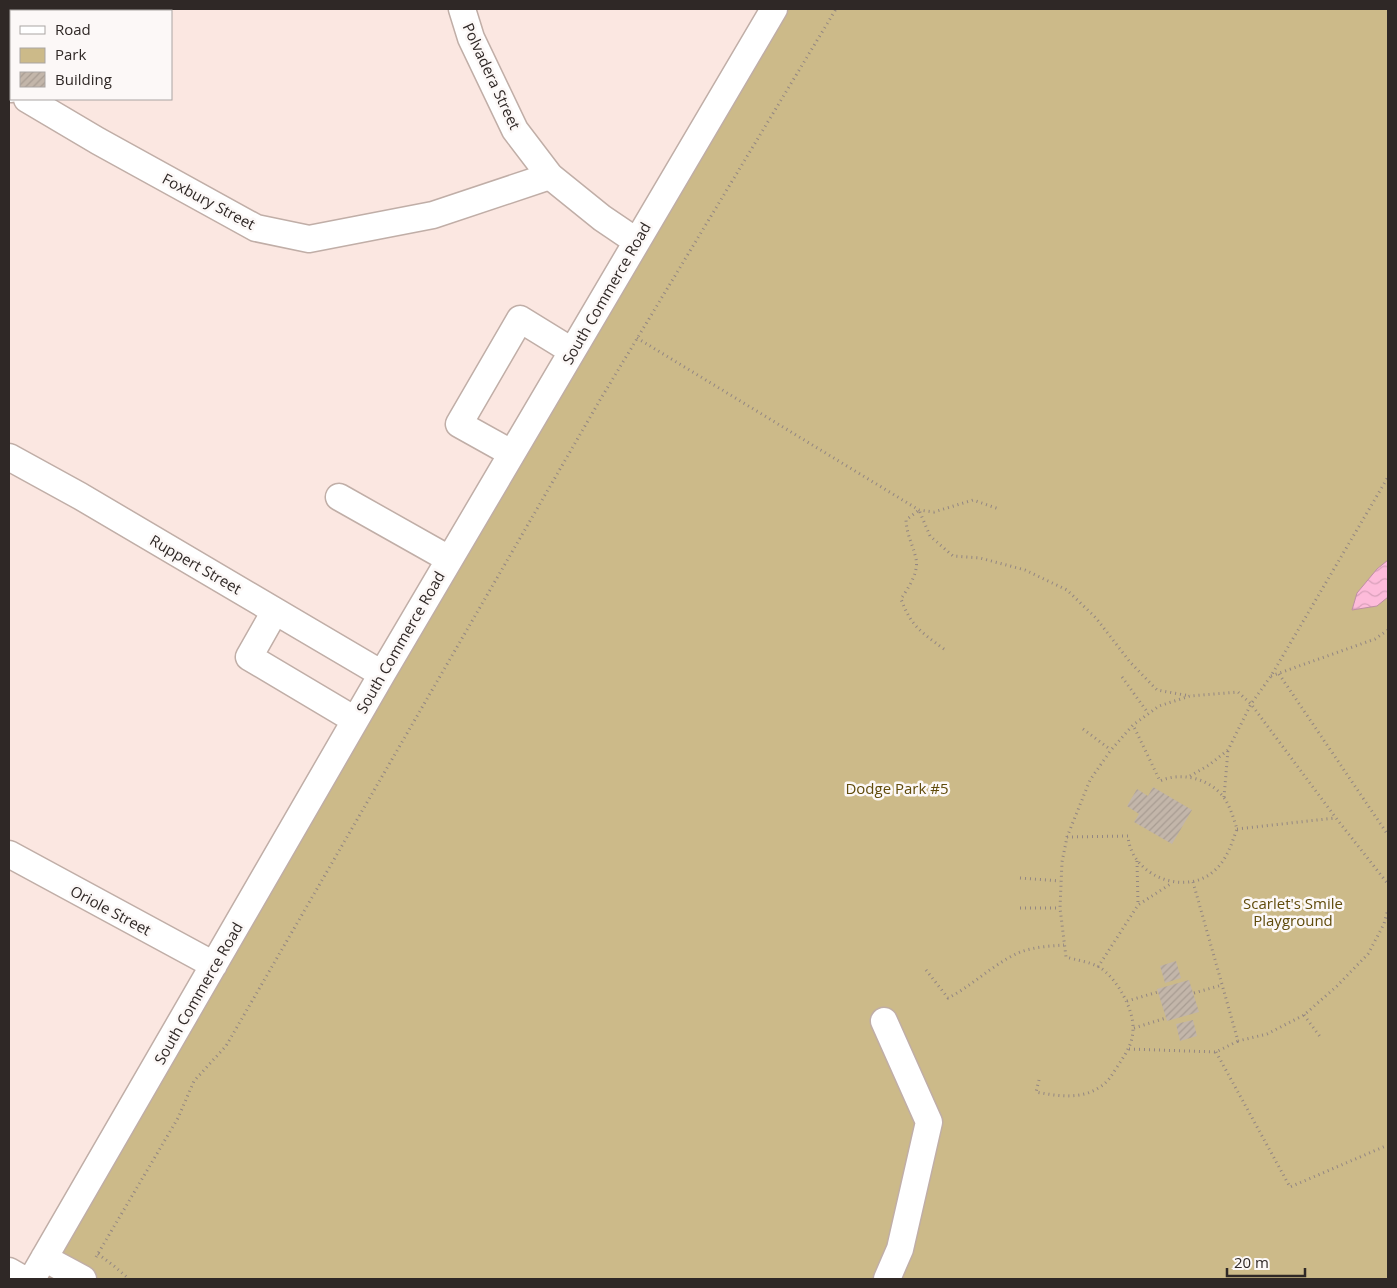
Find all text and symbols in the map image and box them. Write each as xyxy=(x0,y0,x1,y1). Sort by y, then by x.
legend xyxy=(10,10,172,100)
text: Road xyxy=(55,19,91,39)
street label: Polvadera Street xyxy=(459,19,525,133)
text: Park xyxy=(55,44,86,64)
text: Building xyxy=(55,69,112,89)
street label: Foxbury Street xyxy=(159,168,259,234)
street label: South Commerce Road xyxy=(557,218,655,368)
street label: Ruppert Street xyxy=(147,530,245,598)
street label: South Commerce Road xyxy=(351,567,449,717)
park label: Dodge Park #5 xyxy=(845,778,949,798)
street label: Oriole Street xyxy=(67,880,155,940)
park label: Scarlet's Smile Playground xyxy=(1243,893,1343,930)
street label: South Commerce Road xyxy=(149,918,247,1068)
scale bar xyxy=(1227,1246,1304,1278)
text: 20 m xyxy=(1234,1252,1269,1272)

